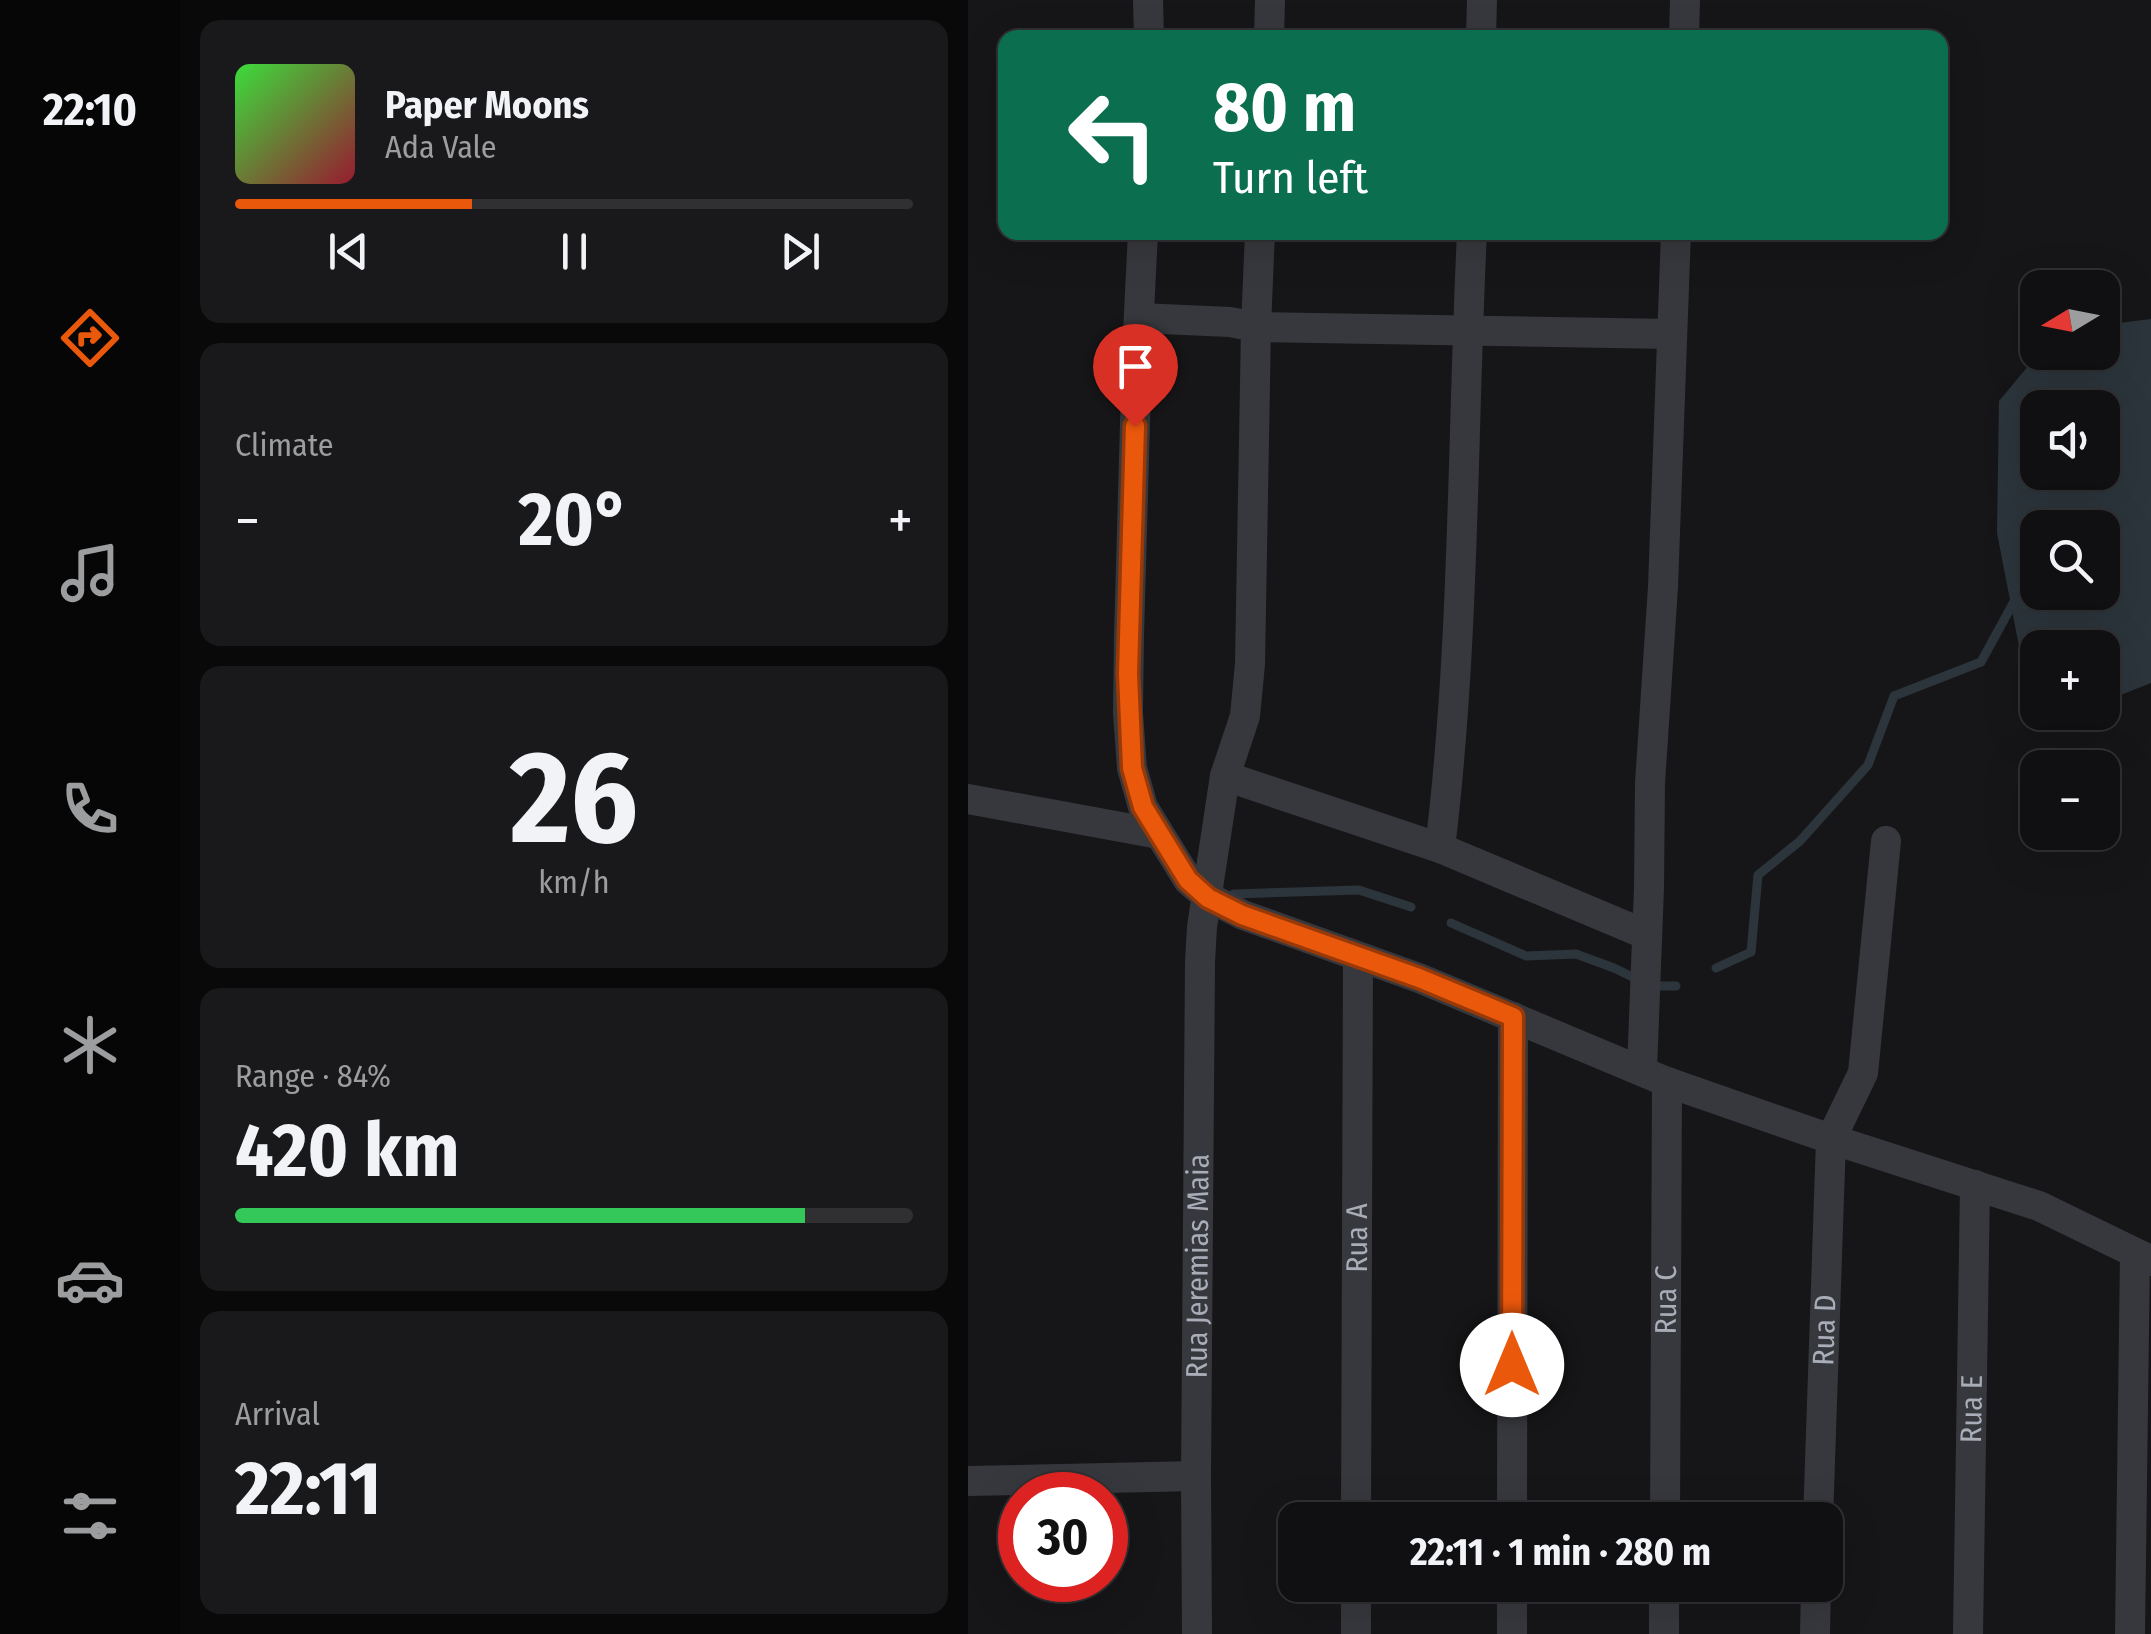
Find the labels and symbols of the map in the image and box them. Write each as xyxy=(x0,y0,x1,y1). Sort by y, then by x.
north arrow xyxy=(2020,270,2120,370)
pin xyxy=(1093,324,1178,427)
street label: Rua Jeremias Maia xyxy=(1179,1154,1217,1378)
street label: Rua A xyxy=(1339,1203,1375,1273)
street label: Rua C xyxy=(1648,1265,1684,1335)
street label: Rua D xyxy=(1805,1294,1844,1366)
position arrow xyxy=(1460,1313,1564,1417)
street label: Rua E xyxy=(1953,1375,1990,1443)
speed limit sign: 30 xyxy=(998,1472,1128,1602)

